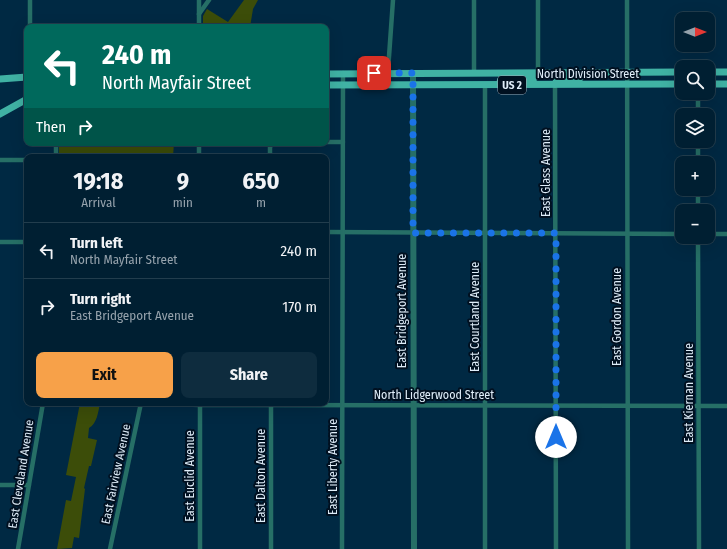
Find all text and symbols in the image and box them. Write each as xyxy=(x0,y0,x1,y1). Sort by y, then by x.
north arrow xyxy=(675,12,715,52)
map controls xyxy=(675,12,715,244)
text: 240 m xyxy=(102,38,171,71)
icon: left xyxy=(36,40,88,92)
pin xyxy=(357,56,391,90)
button: search xyxy=(675,60,715,100)
icon: arrive xyxy=(363,62,385,84)
street label: North Division Street xyxy=(537,67,639,81)
text: North Mayfair Street xyxy=(102,72,251,94)
road number: US 2 xyxy=(498,76,526,94)
button: layers xyxy=(675,108,715,148)
icon: right xyxy=(74,116,96,138)
text: Then xyxy=(36,118,66,136)
street label: East Glass Avenue xyxy=(539,129,553,217)
button: + xyxy=(675,156,715,196)
text: 19:18 xyxy=(73,167,123,195)
text: 9 xyxy=(177,167,189,195)
text: 650 xyxy=(242,167,280,195)
text: Arrival xyxy=(81,195,116,210)
text: min xyxy=(173,195,193,210)
text: m xyxy=(256,195,266,210)
button: − xyxy=(675,204,715,244)
text: Turn left xyxy=(70,234,123,252)
icon: left xyxy=(36,240,58,262)
text: 240 m xyxy=(281,242,317,260)
text: North Mayfair Street xyxy=(70,252,178,267)
street label: East Bridgeport Avenue xyxy=(395,254,409,368)
street label: East Courtland Avenue xyxy=(468,262,482,372)
street label: East Gordon Avenue xyxy=(610,268,624,366)
text: Turn right xyxy=(70,290,131,308)
icon: right xyxy=(36,296,58,318)
text: 170 m xyxy=(282,298,317,316)
text: East Bridgeport Avenue xyxy=(70,308,194,323)
street label: East Kiernan Avenue xyxy=(682,343,696,443)
button: Exit xyxy=(36,352,173,398)
button: Share xyxy=(181,352,317,398)
street label: North Lidgerwood Street xyxy=(374,388,494,402)
position arrow xyxy=(535,416,577,458)
street label: East Cleveland Avenue xyxy=(5,419,37,529)
street label: East Liberty Avenue xyxy=(326,419,340,515)
street label: East Fairview Avenue xyxy=(99,423,133,525)
street label: East Dalton Avenue xyxy=(254,429,268,523)
street label: East Euclid Avenue xyxy=(183,430,197,522)

